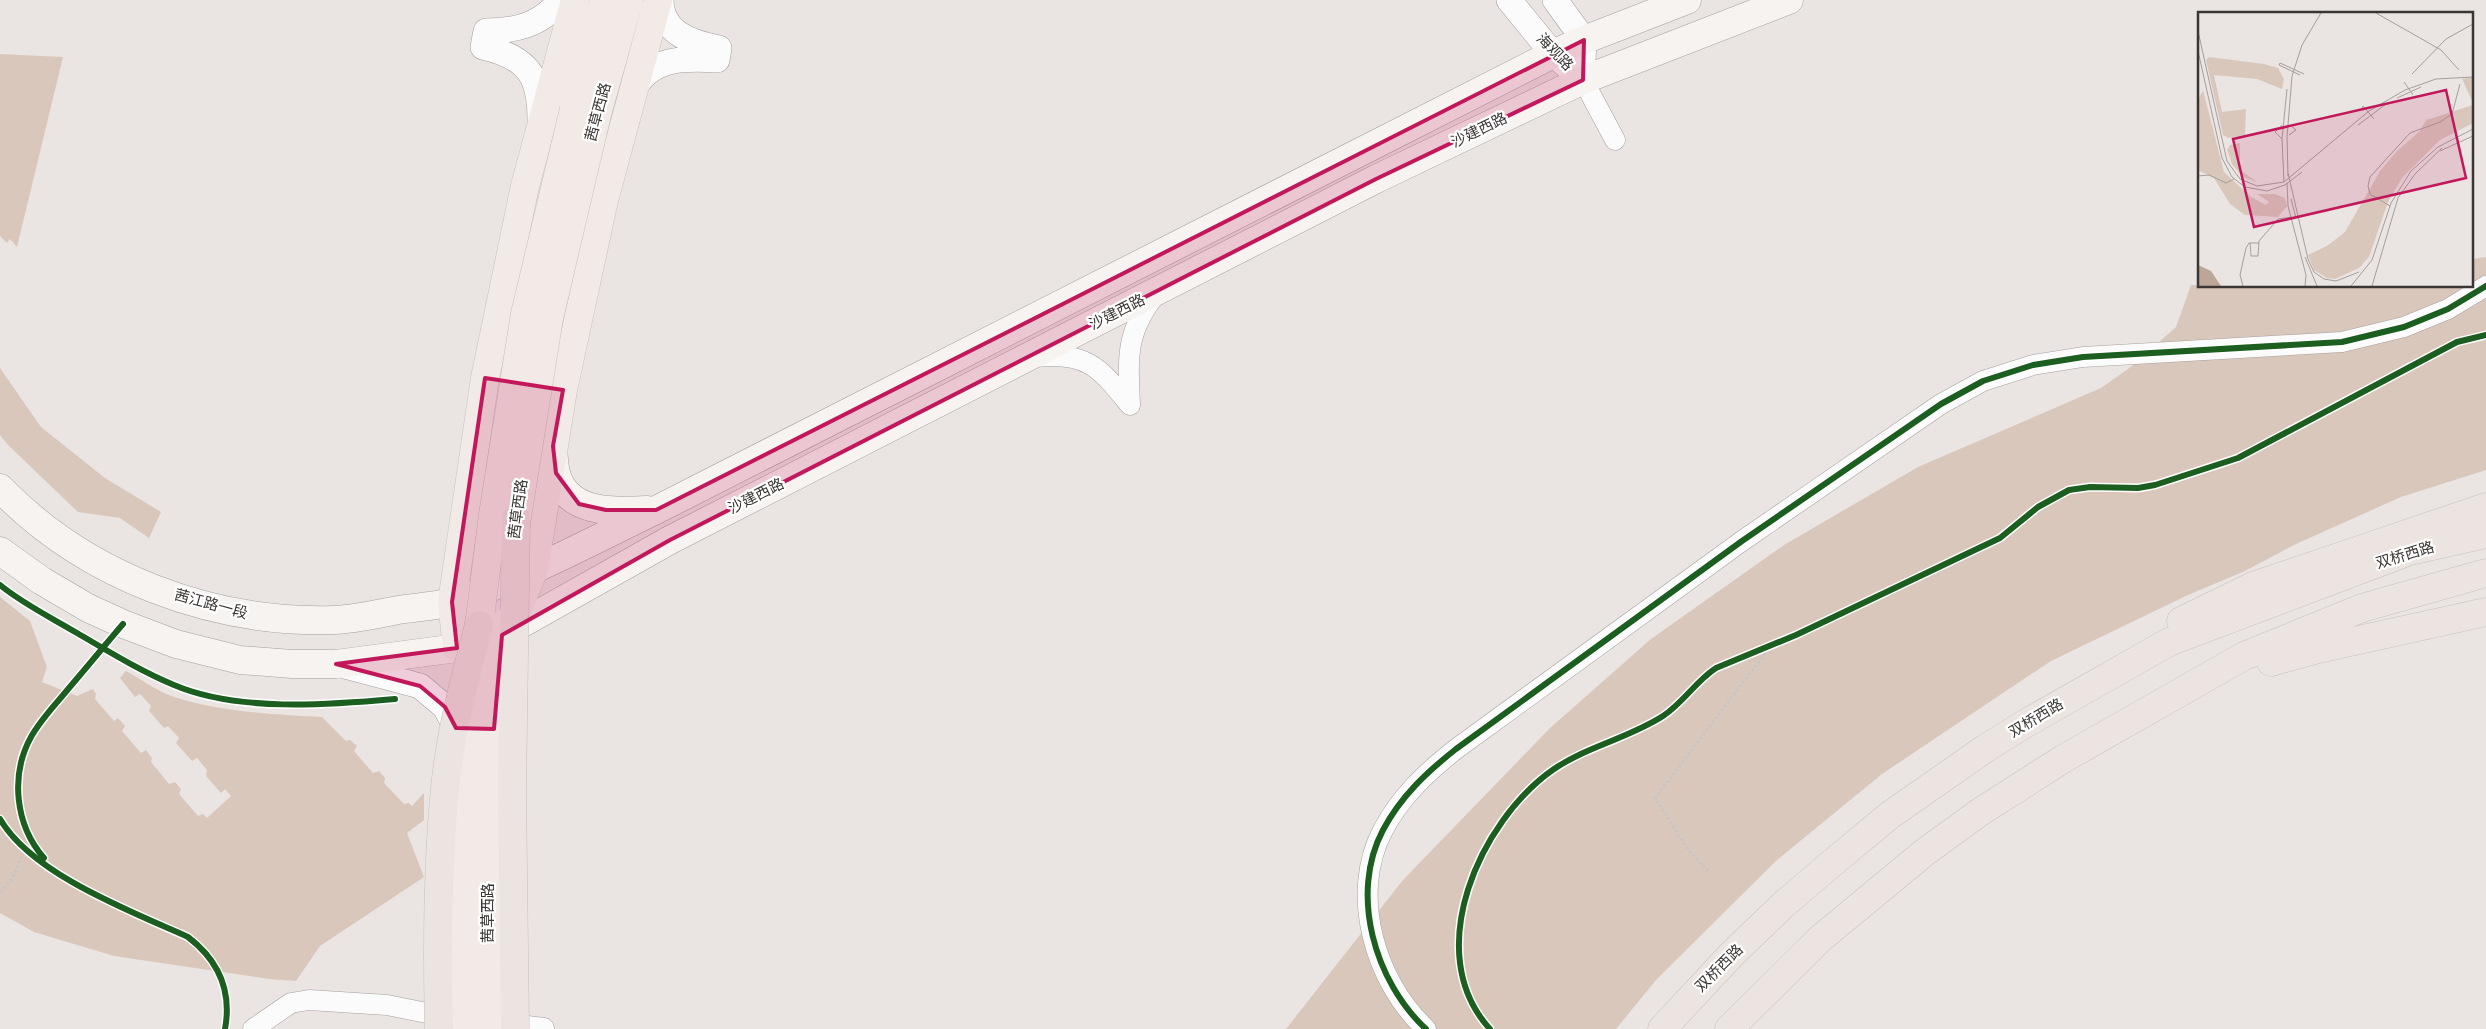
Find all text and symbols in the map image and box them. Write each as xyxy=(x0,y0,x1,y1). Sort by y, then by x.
inset map xyxy=(2198,12,2474,288)
street label: 海观路 xyxy=(1533,29,1578,74)
street label: 茜草西路 xyxy=(581,80,614,143)
street label: 沙建西路 xyxy=(1448,108,1510,151)
street label: 沙建西路 xyxy=(1086,289,1148,334)
street label: 沙建西路 xyxy=(725,473,787,518)
street label: 茜草西路 xyxy=(504,478,531,540)
street label: 双桥西路 xyxy=(2373,537,2436,572)
street label: 茜江路一段 xyxy=(172,585,250,622)
street label: 双桥西路 xyxy=(2005,694,2066,741)
street label: 茜草西路 xyxy=(478,883,497,943)
street label: 双桥西路 xyxy=(1691,940,1747,996)

